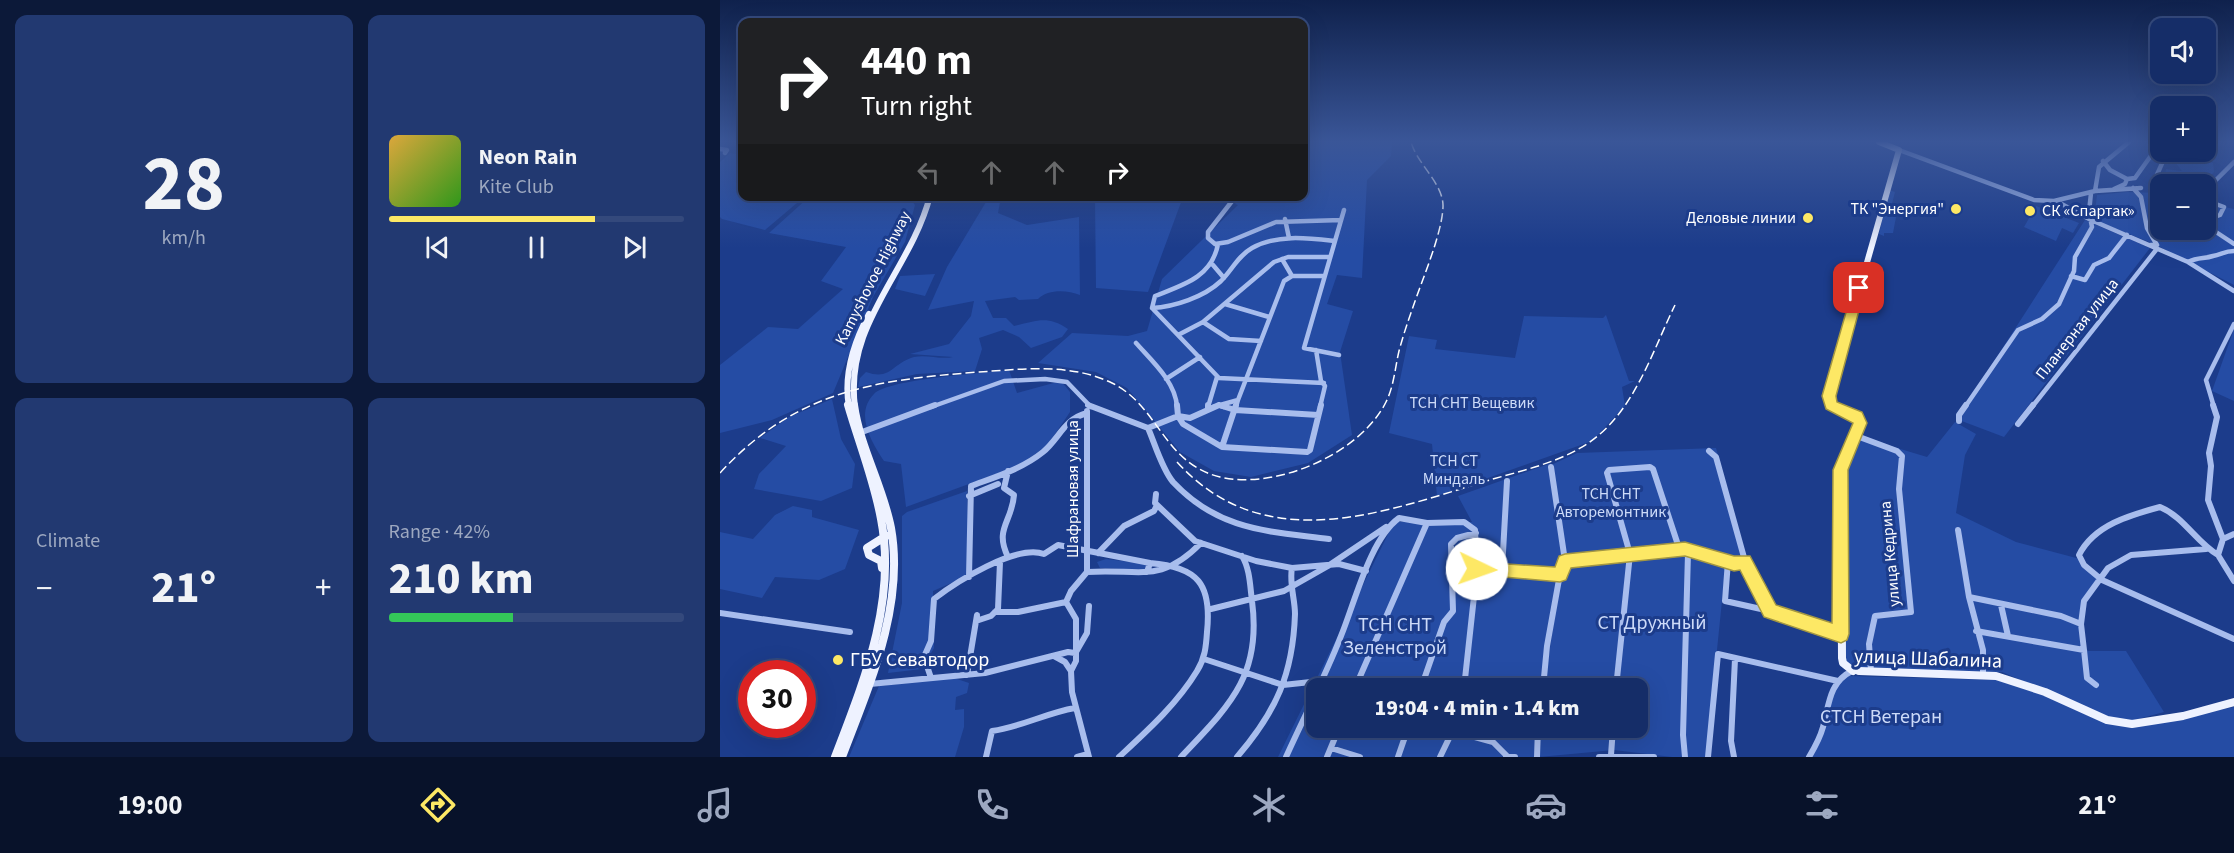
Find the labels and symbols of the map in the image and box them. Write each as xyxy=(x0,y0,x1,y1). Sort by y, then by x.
place label: ТК "Энергия" xyxy=(1851,198,1944,220)
place label: СК «Спартак» xyxy=(2042,200,2135,222)
marker: ТК "Энергия" xyxy=(1949,202,1963,216)
marker: СК «Спартак» xyxy=(2023,204,2037,218)
street label: Kamyshovoe Highway xyxy=(830,207,916,349)
place label: Деловые линии xyxy=(1686,207,1796,229)
marker: Деловые линии xyxy=(1801,211,1815,225)
pin xyxy=(1833,262,1884,313)
street label: Планерная улица xyxy=(2030,274,2124,384)
park label: ТСН СНТ Вещевик xyxy=(1410,392,1535,414)
street label: Шафрановая улица xyxy=(1062,420,1084,558)
park label: ТСН СТ Миндаль xyxy=(1423,450,1485,490)
park label: ТСН СНТ Авторемонтник xyxy=(1556,483,1666,523)
street label: улица Кедрина xyxy=(1874,500,1906,608)
position arrow xyxy=(1445,537,1509,601)
park label: СТ Дружный xyxy=(1598,609,1706,637)
park label: ТСН СНТ Зеленстрой xyxy=(1343,611,1447,662)
street label: улица Шабалина xyxy=(1854,642,2002,676)
place label: ГБУ Севавтодор xyxy=(850,646,989,674)
marker: ГБУ Севавтодор xyxy=(831,653,845,667)
speed limit sign: 30 xyxy=(738,660,816,738)
park label: СТСН Ветеран xyxy=(1820,703,1942,731)

